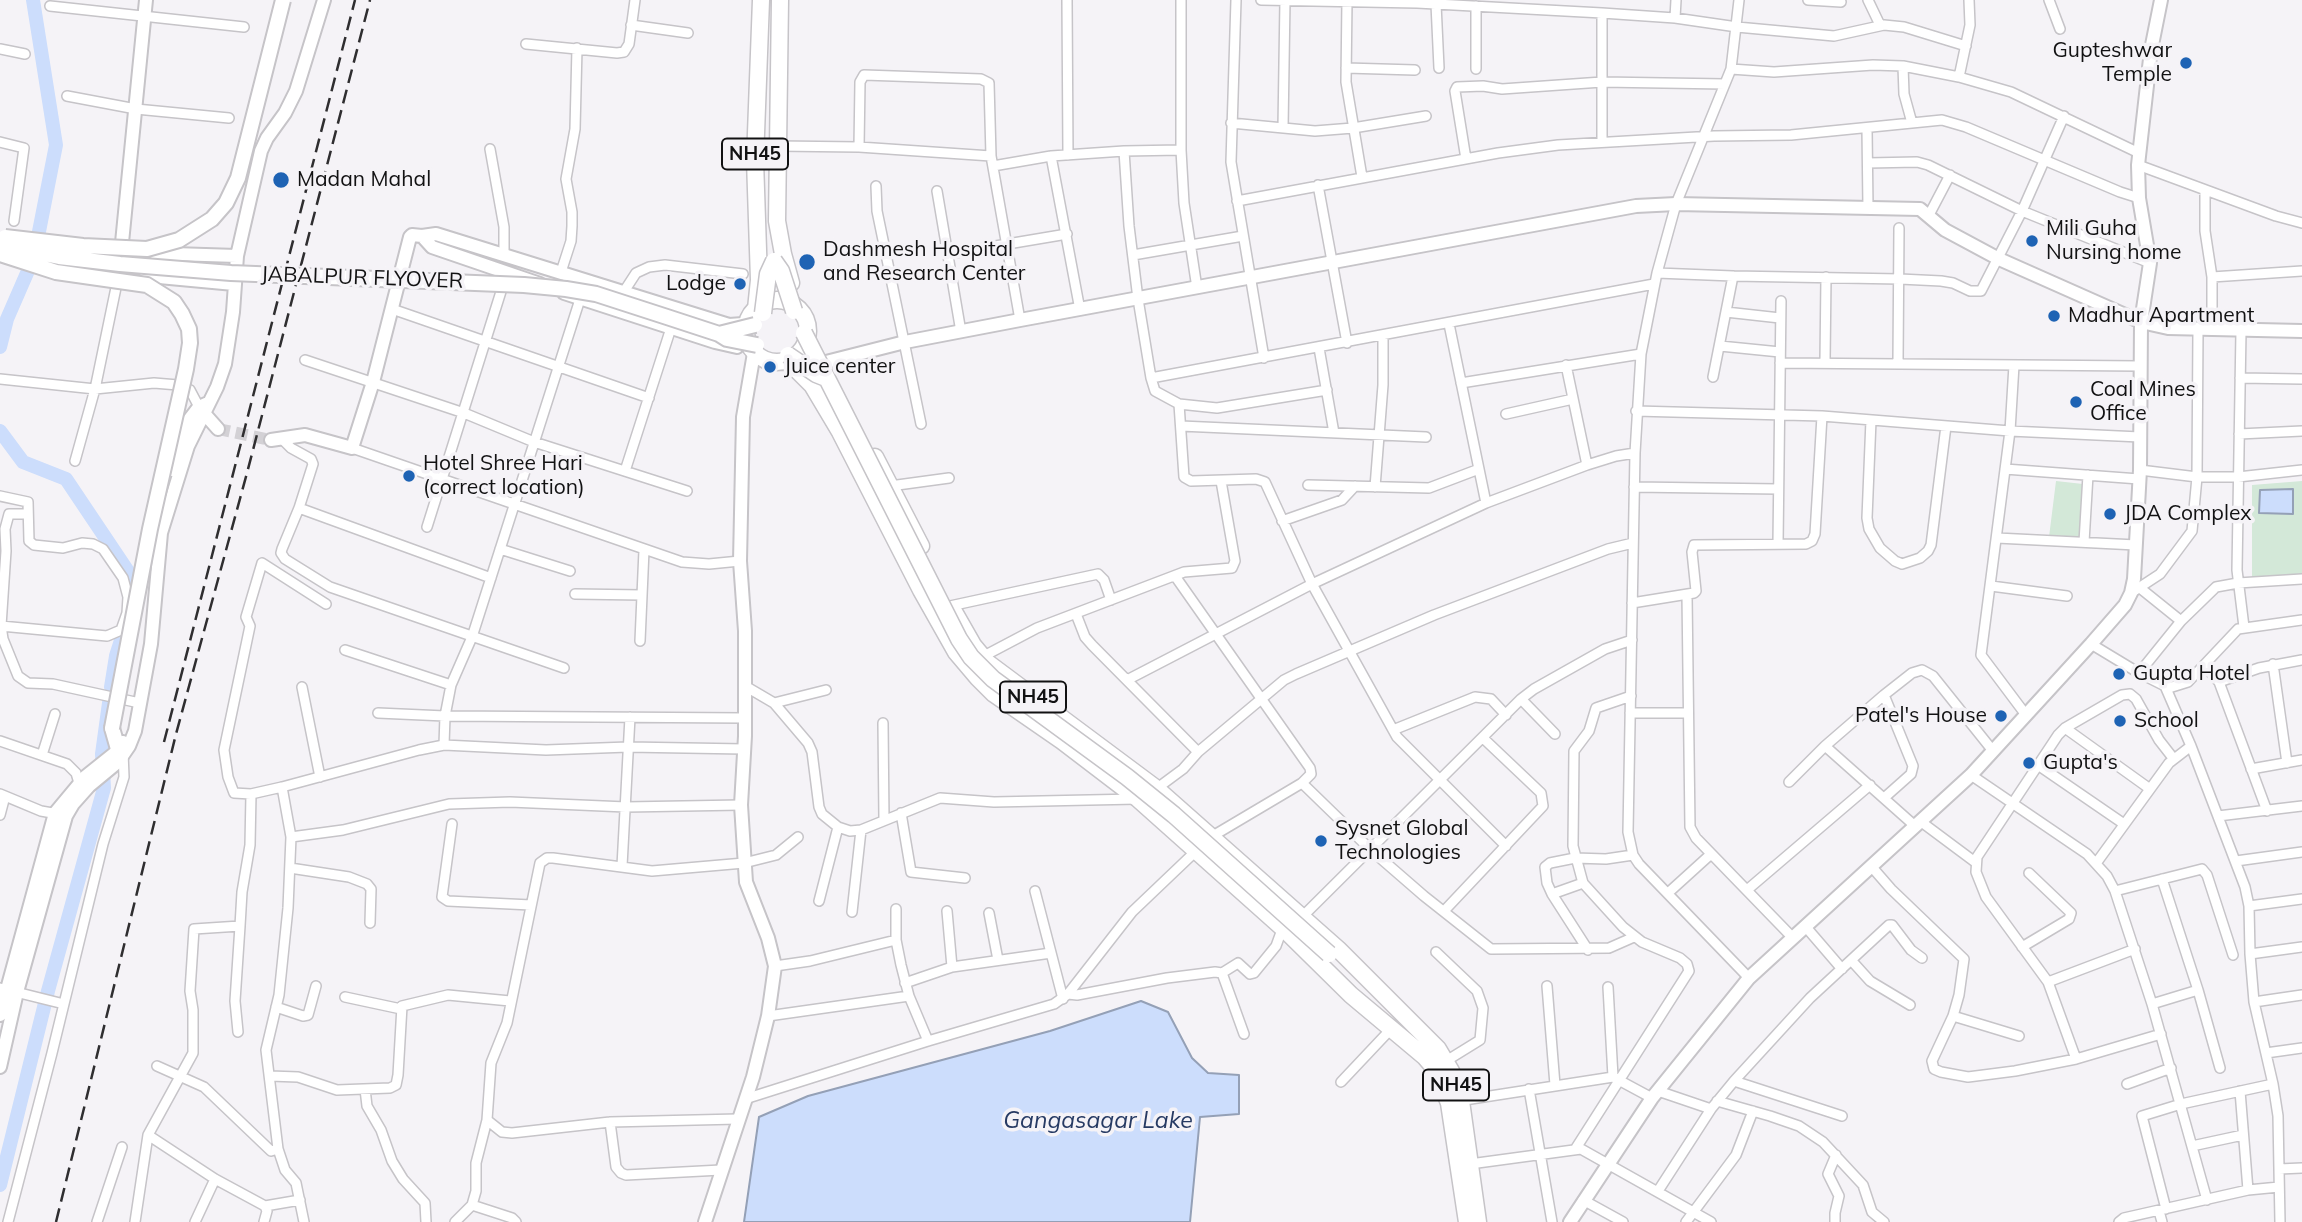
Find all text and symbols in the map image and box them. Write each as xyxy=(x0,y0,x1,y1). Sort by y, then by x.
place label: Gupteshwar Temple xyxy=(2052,38,2172,88)
marker: Gupteshwar Temple xyxy=(2178,55,2194,71)
road number: NH45 xyxy=(722,138,788,170)
place label: Madan Mahal xyxy=(297,167,431,193)
marker: Madan Mahal xyxy=(271,170,291,190)
place label: Mili Guha Nursing home xyxy=(2046,216,2181,266)
marker: Mili Guha Nursing home xyxy=(2024,233,2040,249)
place label: Dashmesh Hospital and Research Center xyxy=(823,237,1025,287)
marker: Dashmesh Hospital and Research Center xyxy=(797,252,817,272)
street label: JABALPUR FLYOVER xyxy=(260,262,464,294)
place label: Lodge xyxy=(666,271,726,297)
marker: Lodge xyxy=(732,276,748,292)
place label: Madhur Apartment xyxy=(2068,303,2254,329)
marker: Madhur Apartment xyxy=(2046,308,2062,324)
place label: Juice center xyxy=(784,354,895,380)
marker: Juice center xyxy=(762,359,778,375)
place label: Coal Mines Office xyxy=(2090,377,2196,427)
marker: Coal Mines Office xyxy=(2068,394,2084,410)
place label: Hotel Shree Hari (correct location) xyxy=(423,451,585,501)
marker: Hotel Shree Hari (correct location) xyxy=(401,468,417,484)
place label: JDA Complex xyxy=(2124,501,2251,527)
marker: JDA Complex xyxy=(2102,506,2118,522)
place label: Gupta Hotel xyxy=(2133,661,2250,687)
marker: Gupta Hotel xyxy=(2111,666,2127,682)
road number: NH45 xyxy=(1000,682,1066,712)
place label: Patel's House xyxy=(1855,703,1987,729)
marker: Patel's House xyxy=(1993,708,2009,724)
place label: School xyxy=(2134,708,2199,734)
marker: School xyxy=(2112,713,2128,729)
place label: Gupta's xyxy=(2043,750,2118,776)
marker: Gupta's xyxy=(2021,755,2037,771)
place label: Sysnet Global Technologies xyxy=(1335,816,1468,866)
marker: Sysnet Global Technologies xyxy=(1313,833,1329,849)
road number: NH45 xyxy=(1423,1070,1489,1100)
water label: Gangasagar Lake xyxy=(1003,1107,1193,1135)

